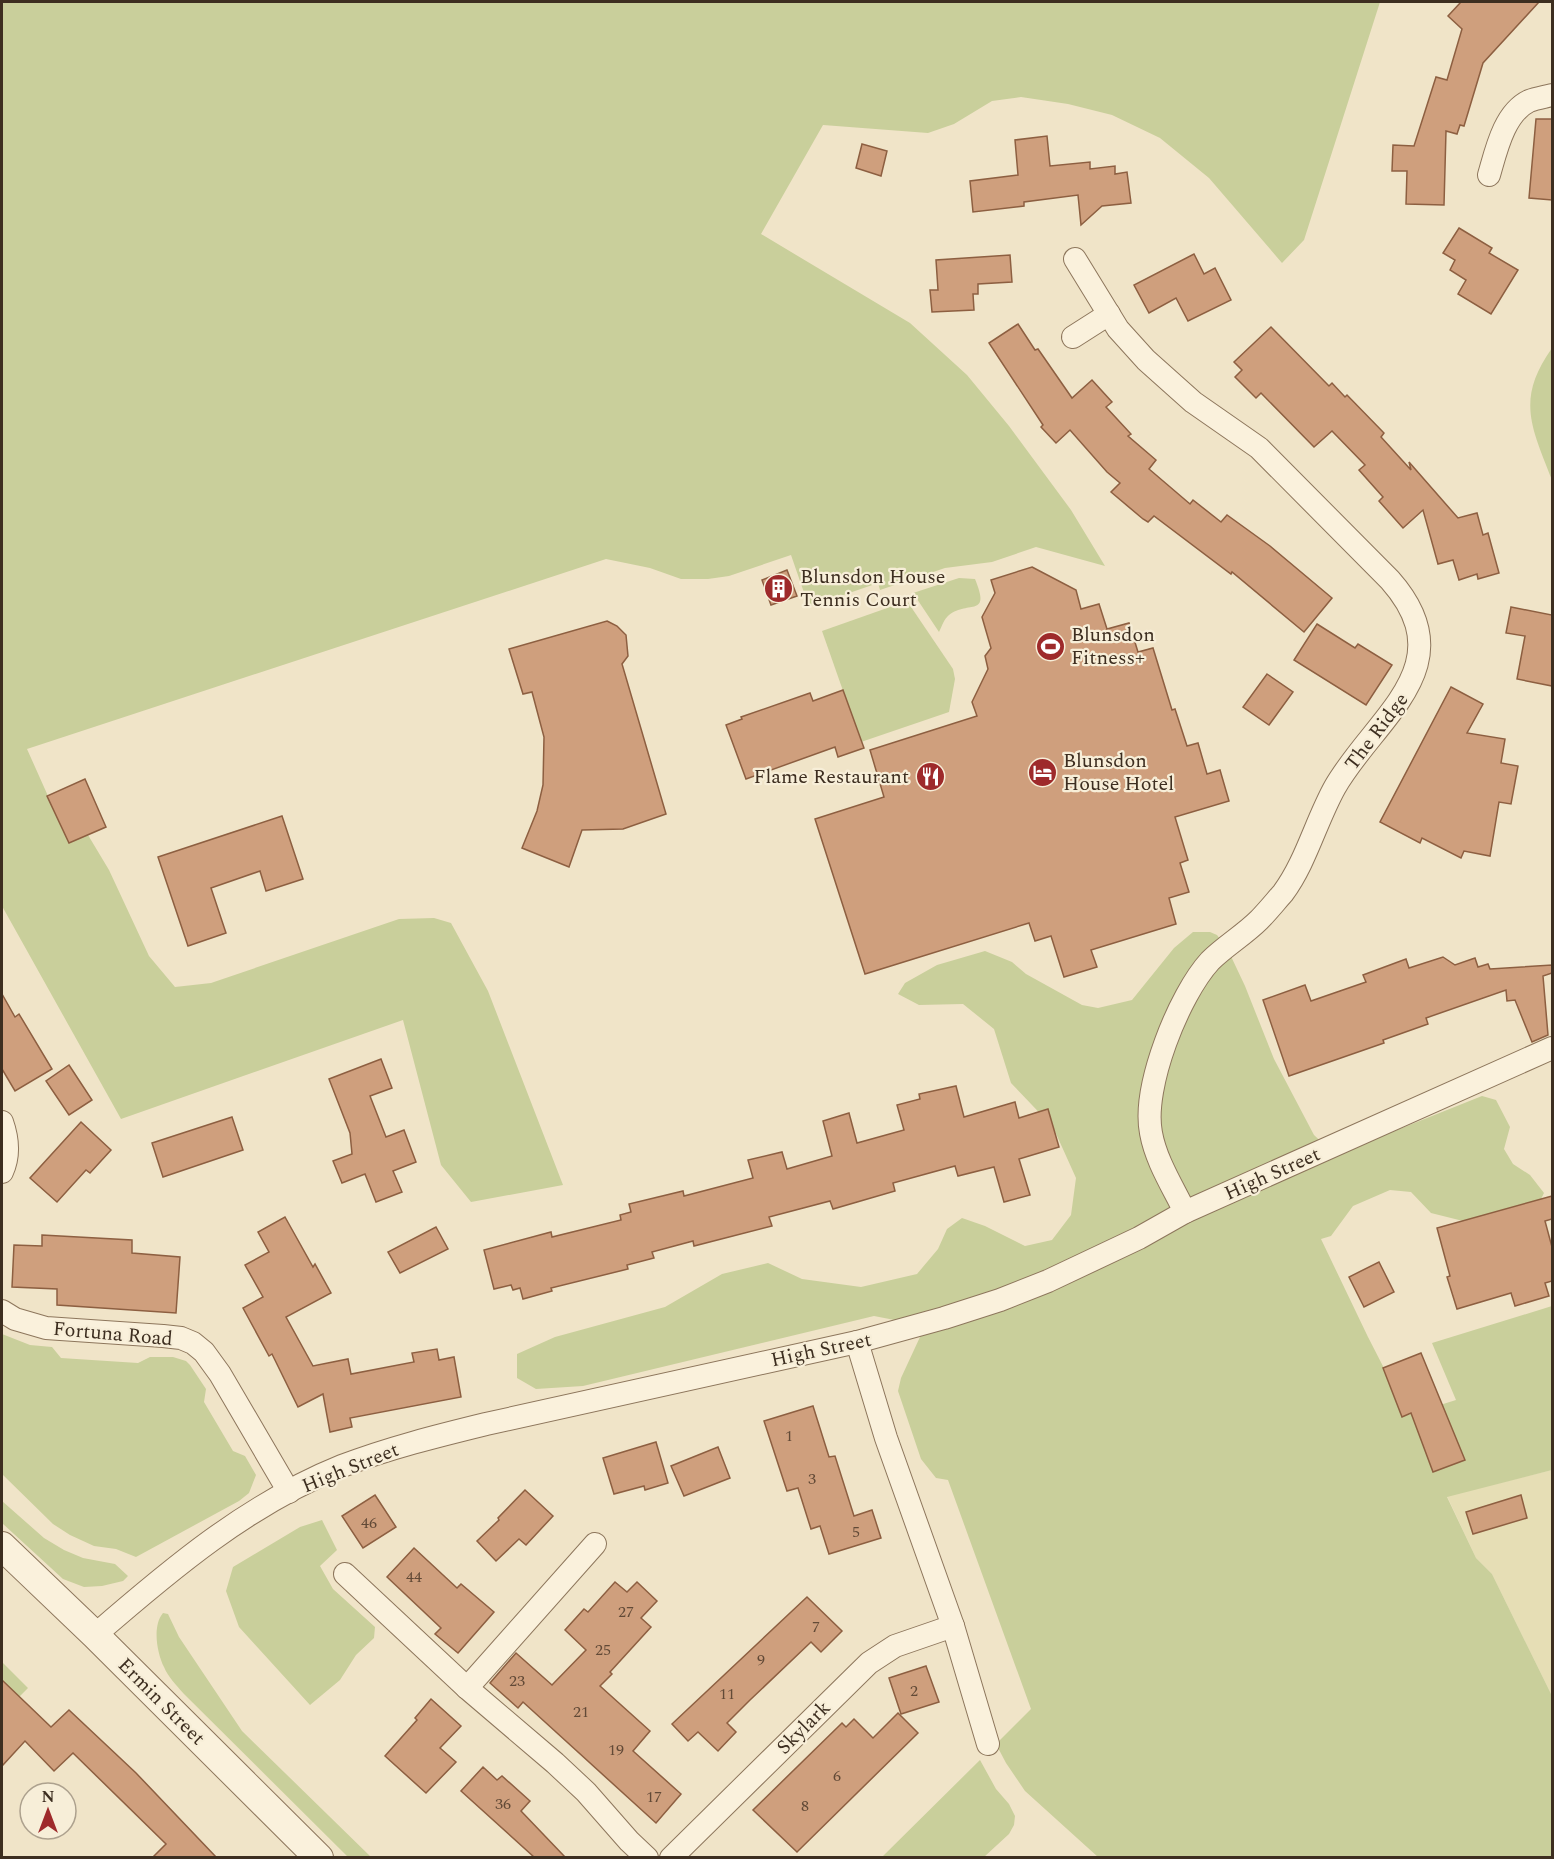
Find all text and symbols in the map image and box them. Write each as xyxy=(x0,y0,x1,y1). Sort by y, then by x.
place label: Blunsdon House Tennis Court xyxy=(800,562,946,615)
building icon: Blunsdon House Tennis Court xyxy=(763,572,795,604)
place label: Blunsdon Fitness+ xyxy=(1071,620,1155,673)
sports icon: Blunsdon Fitness+ xyxy=(1034,630,1066,662)
street label: The Ridge xyxy=(1337,686,1416,777)
place label: Blunsdon House Hotel xyxy=(1063,746,1174,799)
hotel icon: Blunsdon House Hotel xyxy=(1026,756,1058,788)
restaurant icon: Flame Restaurant xyxy=(914,760,946,792)
place label: Flame Restaurant xyxy=(754,762,909,792)
street label: High Street xyxy=(1220,1139,1325,1208)
street label: Fortuna Road xyxy=(52,1314,174,1354)
street label: High Street xyxy=(768,1325,874,1375)
house number: 1 xyxy=(785,1424,793,1448)
street label: High Street xyxy=(297,1435,403,1501)
house number: 3 xyxy=(808,1467,816,1491)
house number: 46 xyxy=(361,1511,377,1535)
house number: 5 xyxy=(852,1520,860,1544)
house number: 44 xyxy=(406,1565,422,1589)
house number: 27 xyxy=(618,1600,634,1624)
house number: 7 xyxy=(812,1615,820,1639)
house number: 25 xyxy=(595,1638,611,1662)
house number: 9 xyxy=(757,1648,765,1672)
street label: Ermin Street xyxy=(111,1651,212,1752)
house number: 23 xyxy=(509,1669,525,1693)
house number: 2 xyxy=(910,1679,918,1703)
house number: 11 xyxy=(719,1682,735,1706)
street label: Skylark xyxy=(770,1694,838,1762)
house number: 21 xyxy=(573,1700,589,1724)
house number: 19 xyxy=(608,1738,624,1762)
house number: 6 xyxy=(833,1764,841,1788)
north arrow xyxy=(18,1781,78,1841)
text: N xyxy=(41,1785,55,1809)
house number: 17 xyxy=(646,1785,662,1809)
house number: 36 xyxy=(495,1792,511,1816)
house number: 8 xyxy=(801,1794,809,1818)

